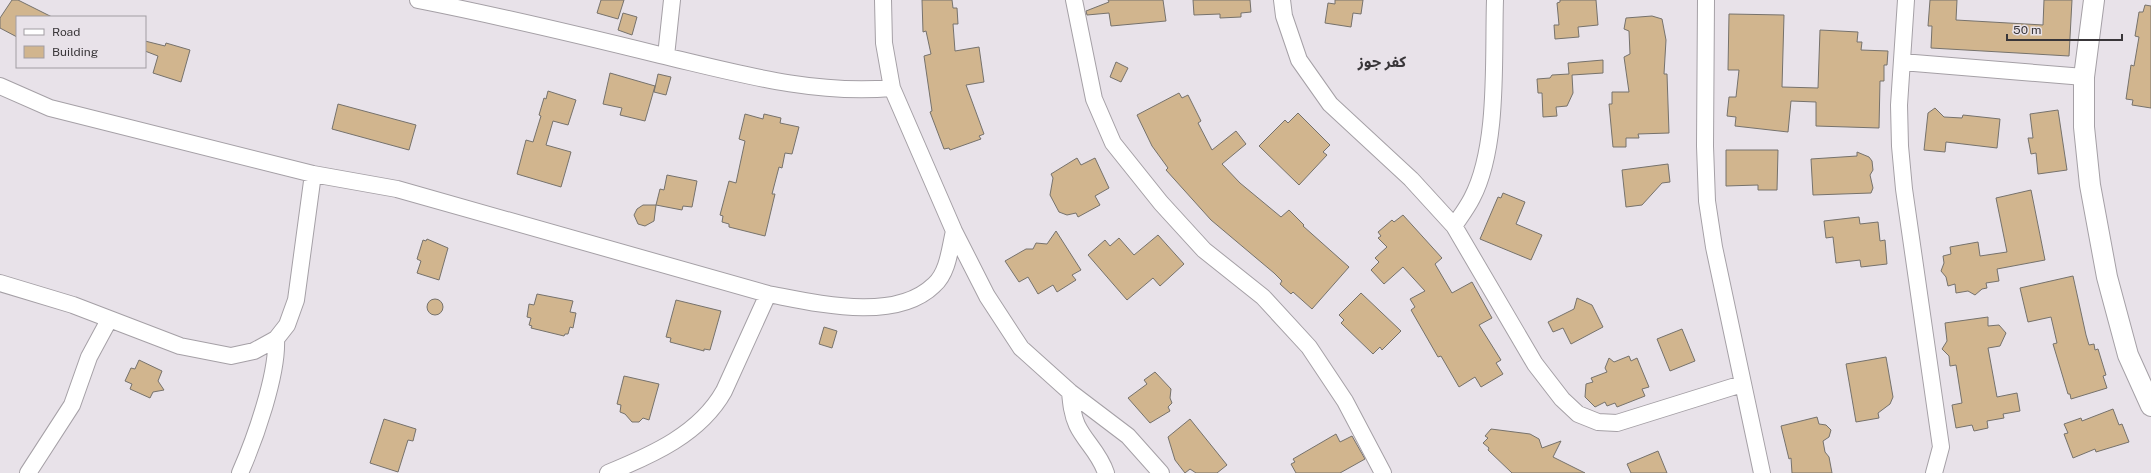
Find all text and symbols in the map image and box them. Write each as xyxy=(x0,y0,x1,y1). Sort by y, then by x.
legend xyxy=(16,16,146,68)
scale bar xyxy=(2007,16,2122,42)
text: 50 m xyxy=(2013,23,2041,37)
text: Road xyxy=(52,25,80,39)
text: Building xyxy=(52,45,98,59)
district label: كفر جوز xyxy=(1357,53,1406,71)

